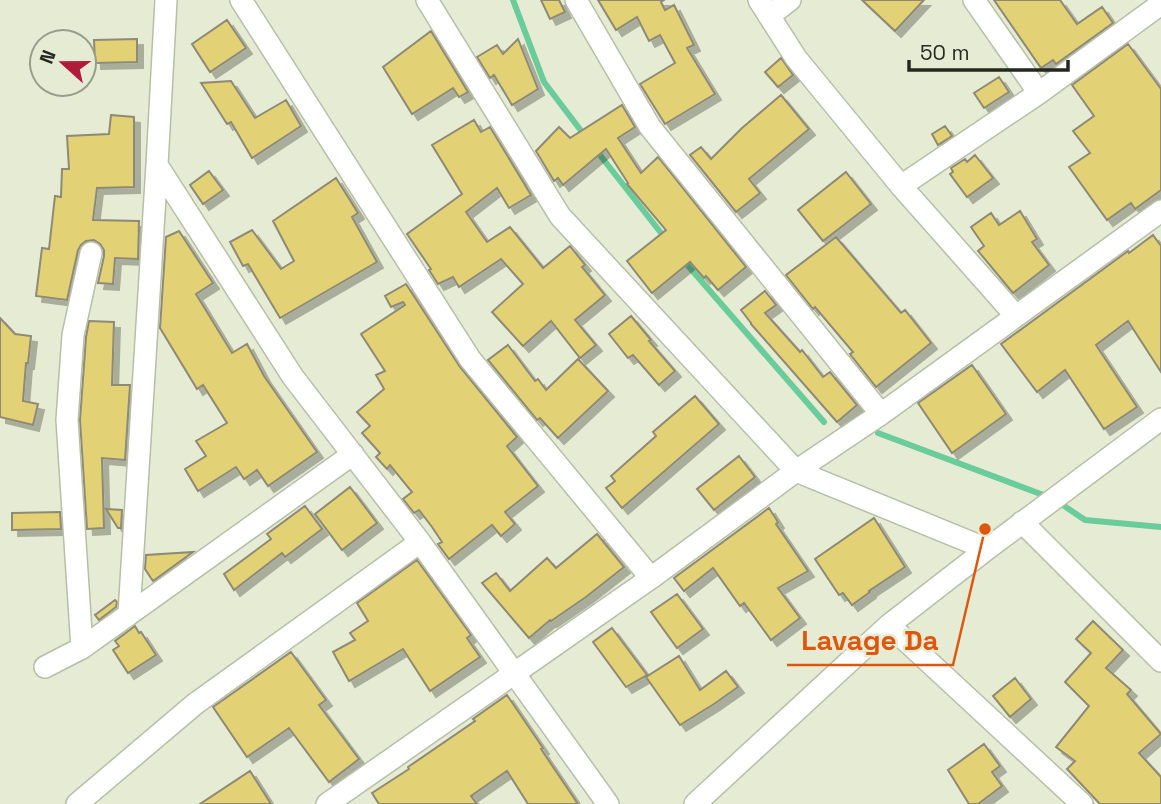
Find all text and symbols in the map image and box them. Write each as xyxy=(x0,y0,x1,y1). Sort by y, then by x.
north arrow xyxy=(28,28,98,98)
scale bar xyxy=(909,28,1068,72)
text: 50 m xyxy=(920,39,970,66)
text: N xyxy=(34,47,62,68)
callout: Lavage Da xyxy=(787,616,953,665)
text: Lavage Da xyxy=(801,622,939,658)

